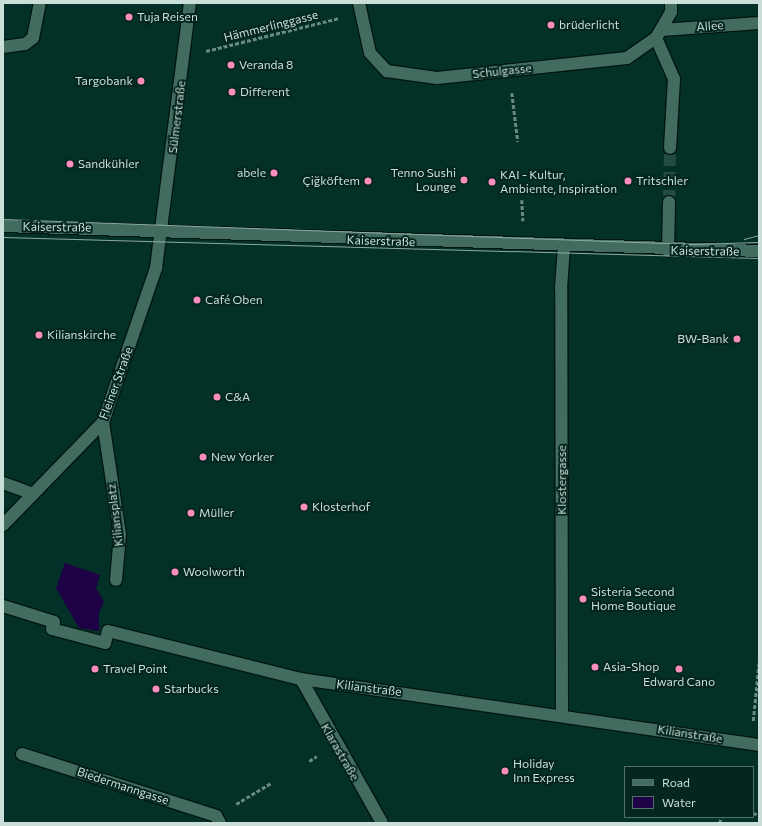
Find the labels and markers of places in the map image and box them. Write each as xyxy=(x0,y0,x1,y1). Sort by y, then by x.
place label: Tuja Reisen xyxy=(137,10,198,24)
marker: Tuja Reisen xyxy=(124,12,134,22)
place label: brüderlicht xyxy=(559,18,620,32)
marker: brüderlicht xyxy=(546,20,556,30)
place label: Veranda 8 xyxy=(239,58,293,72)
marker: Veranda 8 xyxy=(226,60,236,70)
place label: Targobank xyxy=(75,74,133,88)
marker: Targobank xyxy=(136,76,146,86)
place label: Different xyxy=(240,85,290,99)
marker: Different xyxy=(227,87,237,97)
place label: Sandkühler xyxy=(78,157,139,171)
marker: Sandkühler xyxy=(65,159,75,169)
place label: abele xyxy=(237,166,266,180)
place label: Tenno Sushi Lounge xyxy=(391,166,456,194)
marker: abele xyxy=(269,168,279,178)
place label: KAI - Kultur, Ambiente, Inspiration xyxy=(500,168,617,196)
place label: Çiğköftem xyxy=(303,174,360,188)
place label: Tritschler xyxy=(636,174,688,188)
marker: Tenno Sushi Lounge xyxy=(459,175,469,185)
marker: Çiğköftem xyxy=(363,176,373,186)
marker: Tritschler xyxy=(623,176,633,186)
marker: KAI - Kultur, Ambiente, Inspiration xyxy=(487,177,497,187)
place label: Café Oben xyxy=(205,293,263,307)
marker: Café Oben xyxy=(192,295,202,305)
place label: Kilianskirche xyxy=(47,328,116,342)
marker: Kilianskirche xyxy=(34,330,44,340)
place label: BW-Bank xyxy=(677,332,729,346)
marker: BW-Bank xyxy=(732,334,742,344)
place label: C&A xyxy=(225,390,250,404)
marker: C&A xyxy=(212,392,222,402)
place label: New Yorker xyxy=(211,450,274,464)
marker: New Yorker xyxy=(198,452,208,462)
place label: Klosterhof xyxy=(312,500,370,514)
marker: Klosterhof xyxy=(299,502,309,512)
place label: Müller xyxy=(199,506,234,520)
marker: Müller xyxy=(186,508,196,518)
place label: Woolworth xyxy=(183,565,245,579)
marker: Woolworth xyxy=(170,567,180,577)
place label: Sisteria Second Home Boutique xyxy=(591,585,676,613)
marker: Sisteria Second Home Boutique xyxy=(578,594,588,604)
place label: Asia-Shop xyxy=(603,660,659,674)
place label: Travel Point xyxy=(103,662,167,676)
marker: Asia-Shop xyxy=(590,662,600,672)
marker: Travel Point xyxy=(90,664,100,674)
marker: Edward Cano xyxy=(674,664,684,674)
place label: Edward Cano xyxy=(643,675,715,689)
place label: Starbucks xyxy=(164,682,219,696)
marker: Starbucks xyxy=(151,684,161,694)
place label: Holiday Inn Express xyxy=(513,757,575,785)
marker: Holiday Inn Express xyxy=(500,766,510,776)

